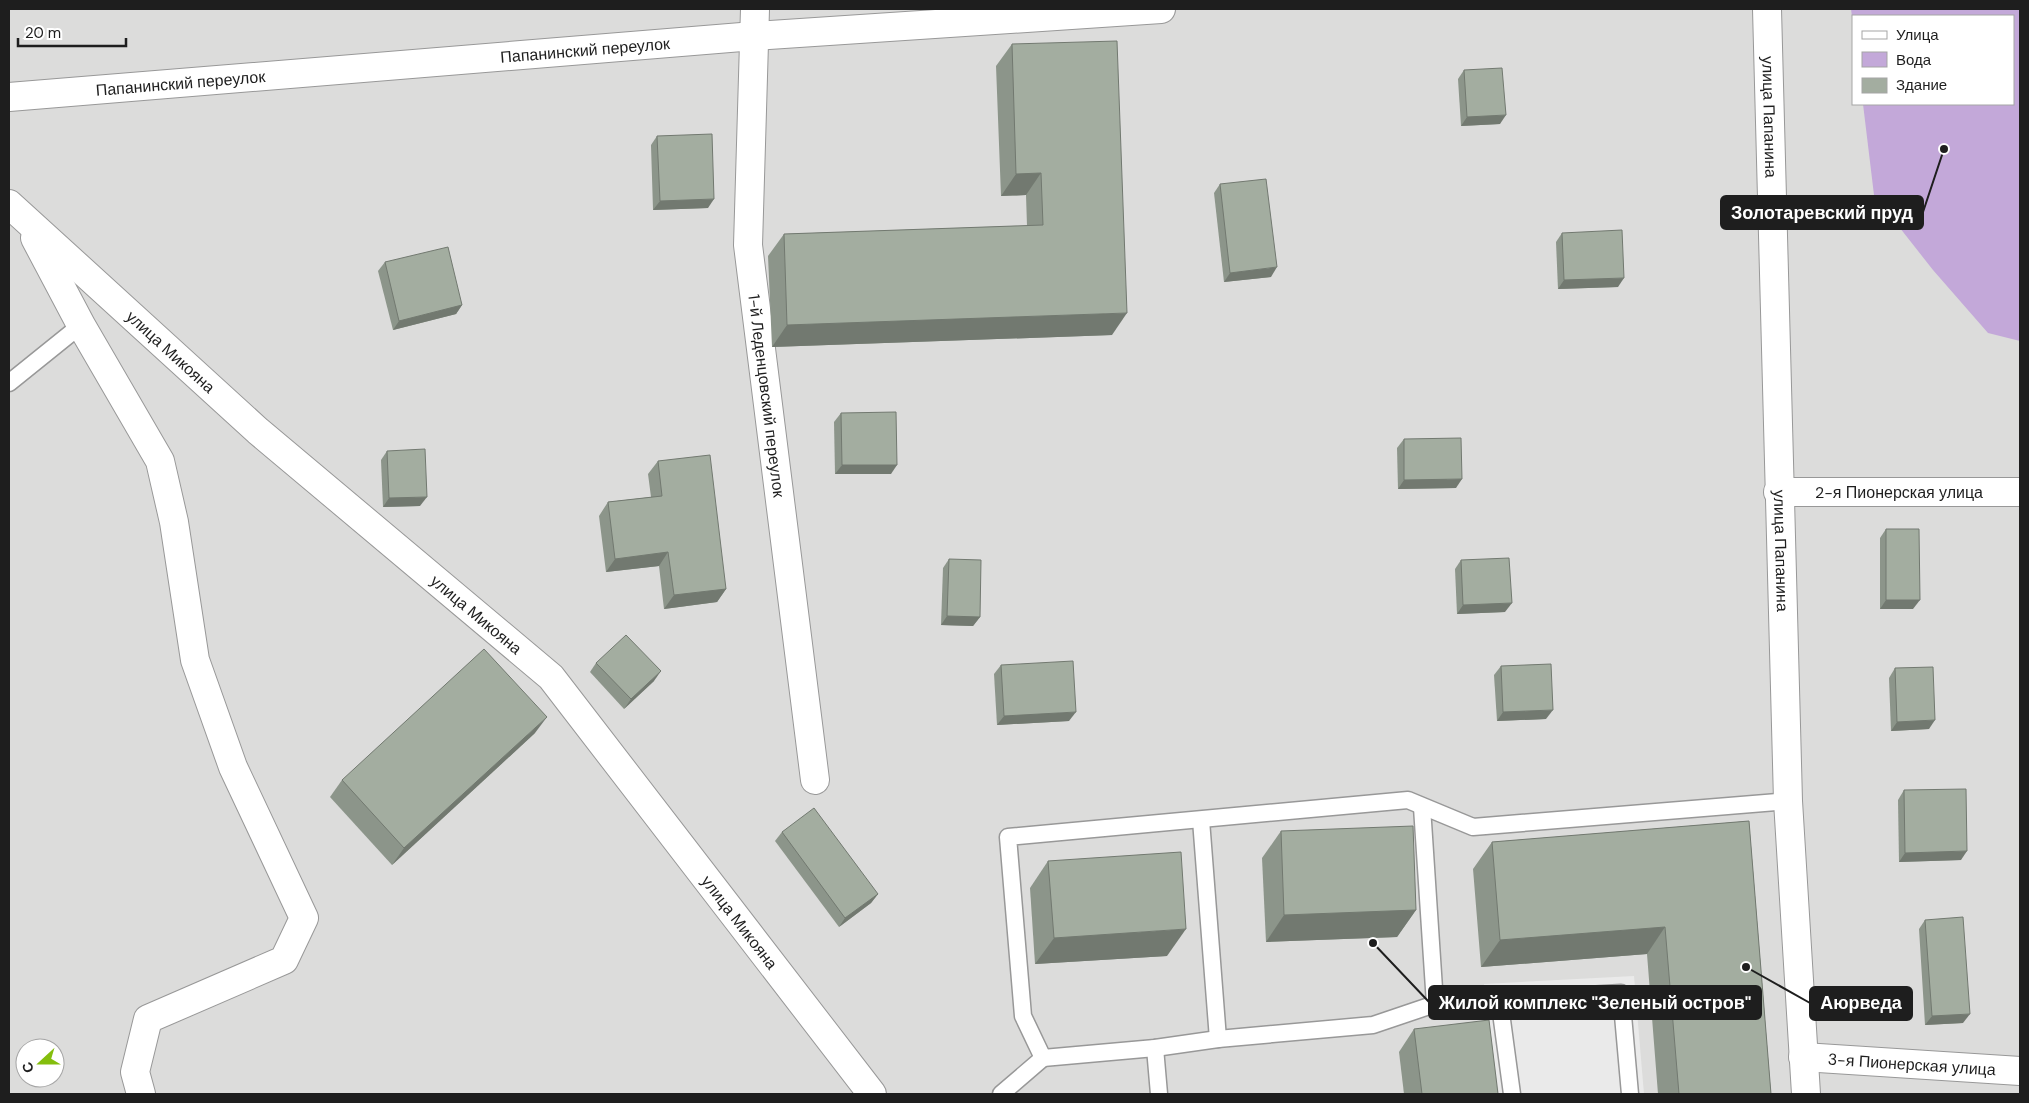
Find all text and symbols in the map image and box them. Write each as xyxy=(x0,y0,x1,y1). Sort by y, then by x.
scale bar xyxy=(18,15,125,47)
legend xyxy=(1852,15,2014,105)
text: 20 m xyxy=(25,23,61,43)
text: Улица xyxy=(1896,25,1939,45)
street label: Папанинский переулок xyxy=(500,33,672,68)
text: Вода xyxy=(1896,50,1932,70)
street label: улица Папанина xyxy=(1757,56,1781,178)
street label: Папанинский переулок xyxy=(95,66,267,101)
text: Здание xyxy=(1896,75,1947,95)
callout: Золотаревский пруд xyxy=(1721,196,1923,229)
text: Золотаревский пруд xyxy=(1731,201,1914,225)
street label: 1-й Леденцовский переулок xyxy=(743,293,790,500)
street label: улица Микояна xyxy=(122,306,219,398)
street label: 2-я Пионерская улица xyxy=(1815,482,1983,503)
street label: улица Папанина xyxy=(1769,490,1793,612)
street label: улица Микояна xyxy=(426,570,526,659)
street label: улица Микояна xyxy=(697,871,782,974)
callout: Жилой комплекс "Зеленый остров" xyxy=(1429,986,1761,1019)
callout: Аюрведа xyxy=(1810,987,1912,1020)
text: Жилой комплекс "Зеленый остров" xyxy=(1438,991,1751,1015)
text: Аюрведа xyxy=(1820,991,1903,1015)
north arrow xyxy=(15,1038,65,1088)
street label: 3-я Пионерская улица xyxy=(1827,1049,1996,1080)
text: С xyxy=(18,1060,38,1076)

